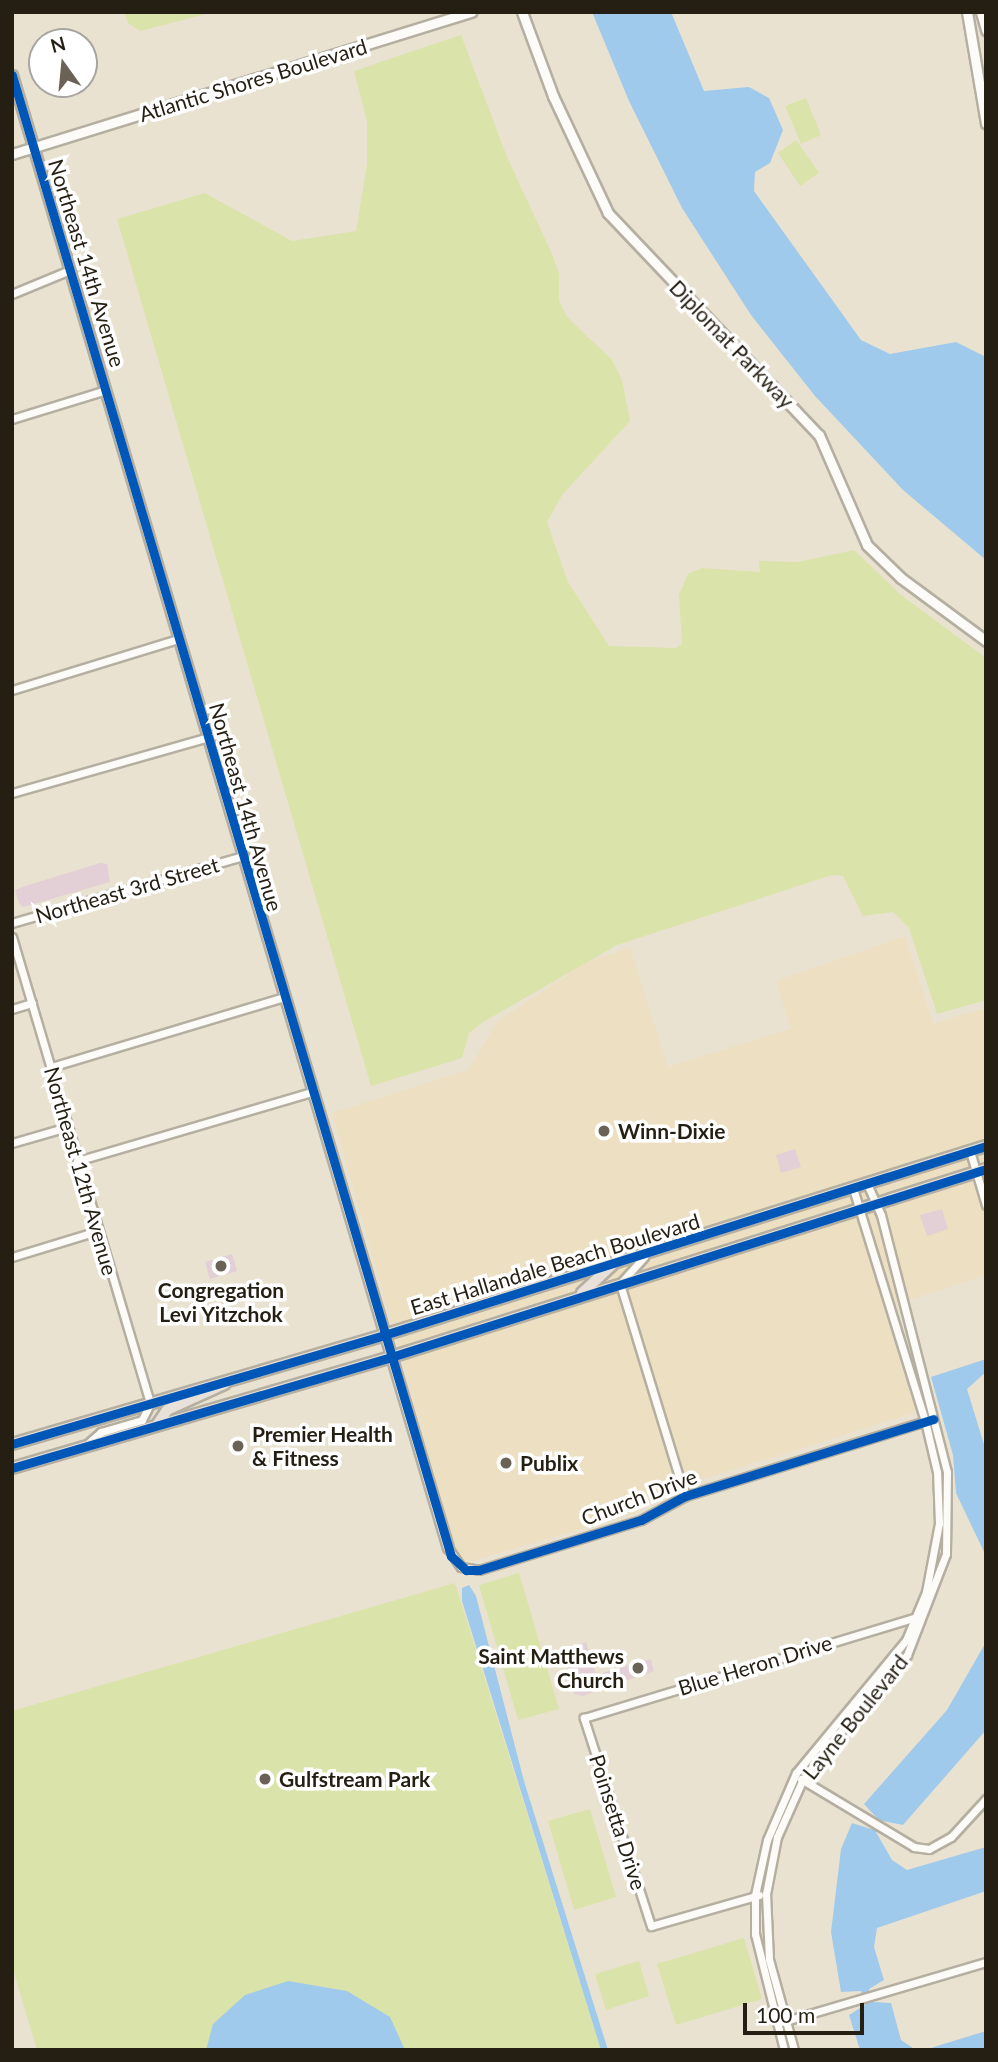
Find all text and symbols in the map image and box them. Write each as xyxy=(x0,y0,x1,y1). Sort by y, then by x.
north arrow xyxy=(28,28,98,98)
text: N xyxy=(48,31,68,57)
street label: Atlantic Shores Boulevard xyxy=(136,33,370,127)
street label: Northeast 14th Avenue xyxy=(43,156,131,370)
street label: Diplomat Parkway xyxy=(664,275,800,413)
street label: Northeast 14th Avenue xyxy=(204,699,288,915)
street label: Northeast 3rd Street xyxy=(32,852,222,928)
street label: Northeast 12th Avenue xyxy=(39,1063,123,1279)
place label: Winn-Dixie xyxy=(618,1118,725,1144)
marker: Winn-Dixie xyxy=(596,1123,612,1139)
street label: East Hallandale Beach Boulevard xyxy=(407,1208,703,1320)
marker: Congregation Levi Yitzchok xyxy=(213,1258,229,1274)
place label: Congregation Levi Yitzchok xyxy=(158,1277,284,1327)
place label: Premier Health & Fitness xyxy=(252,1421,393,1471)
marker: Premier Health & Fitness xyxy=(230,1438,246,1454)
place label: Publix xyxy=(520,1450,578,1476)
marker: Publix xyxy=(498,1455,514,1471)
street label: Church Drive xyxy=(578,1463,700,1531)
street label: Blue Heron Drive xyxy=(675,1630,835,1700)
place label: Saint Matthews Church xyxy=(478,1643,624,1693)
street label: Layne Boulevard xyxy=(797,1650,913,1784)
marker: Saint Matthews Church xyxy=(630,1660,646,1676)
street label: Poinsetta Drive xyxy=(584,1751,652,1893)
place label: Gulfstream Park xyxy=(279,1766,430,1792)
marker: Gulfstream Park xyxy=(257,1771,273,1787)
scale bar xyxy=(746,1988,867,2032)
text: 100 m xyxy=(756,2002,815,2027)

